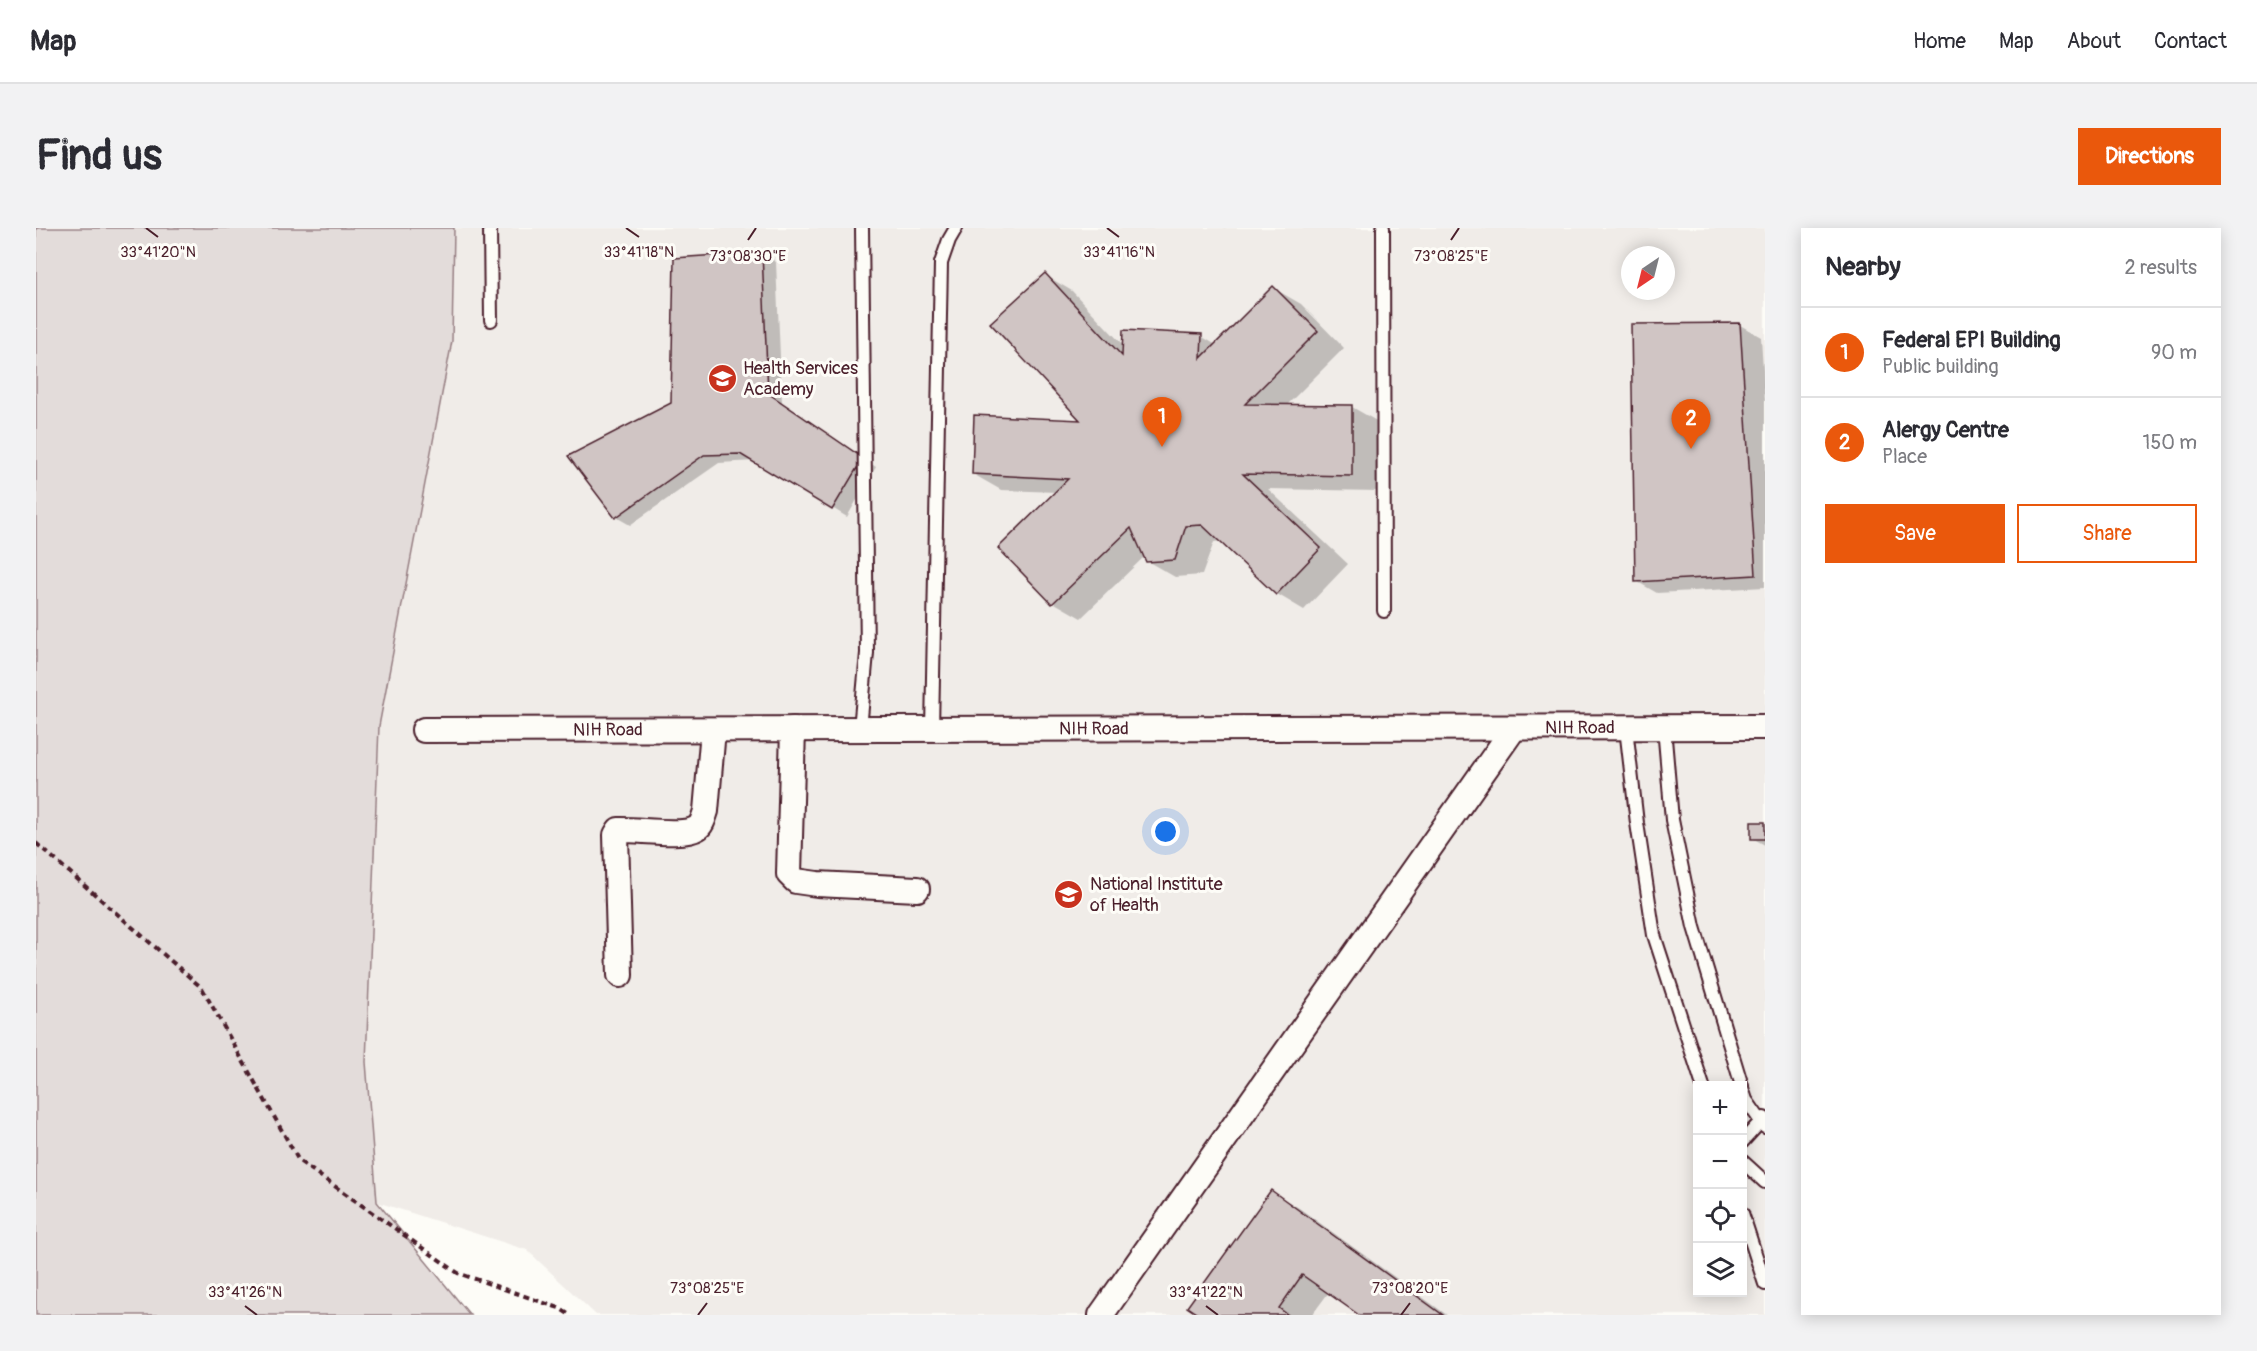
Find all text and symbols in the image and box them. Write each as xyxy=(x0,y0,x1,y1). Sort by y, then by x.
text: Map xyxy=(30,24,76,59)
text: Home xyxy=(1913,28,1966,55)
text: Map xyxy=(1999,28,2034,55)
text: About xyxy=(2067,28,2121,55)
text: Contact xyxy=(2154,28,2227,55)
button: Directions xyxy=(2078,128,2221,185)
text: Find us xyxy=(36,130,162,182)
text: 33°41'20"N xyxy=(120,243,196,262)
text: 33°41'18"N xyxy=(604,243,674,262)
text: 33°41'16"N xyxy=(1083,243,1155,262)
north arrow xyxy=(1621,246,1675,300)
text: 73°08'30"E xyxy=(710,247,786,266)
text: 73°08'25"E xyxy=(1414,247,1488,266)
text: Nearby xyxy=(1825,251,1901,283)
text: 2 results xyxy=(2125,255,2197,280)
text: Federal EPI Building xyxy=(1882,326,2061,354)
text: 1 xyxy=(1841,340,1848,365)
text: 90 m xyxy=(2151,340,2197,365)
text: Public building xyxy=(1882,354,1998,379)
place label: Health Services Academy xyxy=(743,357,858,401)
school or university icon: Health Services Academy xyxy=(706,362,738,394)
pin: 1 xyxy=(1142,398,1182,447)
pin: 2 xyxy=(1672,400,1710,449)
text: Alergy Centre xyxy=(1882,416,2009,444)
text: 2 xyxy=(1839,430,1850,455)
text: 150 m xyxy=(2143,430,2197,455)
text: Place xyxy=(1882,444,1927,469)
button: Save xyxy=(1825,504,2005,563)
button: Share xyxy=(2017,504,2197,563)
street label: NIH Road xyxy=(1545,716,1615,739)
street label: NIH Road xyxy=(1059,717,1129,741)
street label: NIH Road xyxy=(573,719,643,742)
your location xyxy=(1151,817,1180,846)
place label: National Institute of Health xyxy=(1090,873,1223,917)
school or university icon: National Institute of Health xyxy=(1053,878,1085,910)
map controls xyxy=(1693,1081,1747,1297)
button: + xyxy=(1693,1081,1747,1135)
button: − xyxy=(1693,1135,1747,1189)
button: locate xyxy=(1693,1189,1747,1243)
button: layers xyxy=(1693,1243,1747,1297)
text: 73°08'25"E xyxy=(670,1279,744,1298)
text: 73°08'20"E xyxy=(1372,1279,1448,1298)
text: 33°41'26"N xyxy=(208,1283,282,1302)
text: 33°41'22"N xyxy=(1169,1283,1243,1302)

